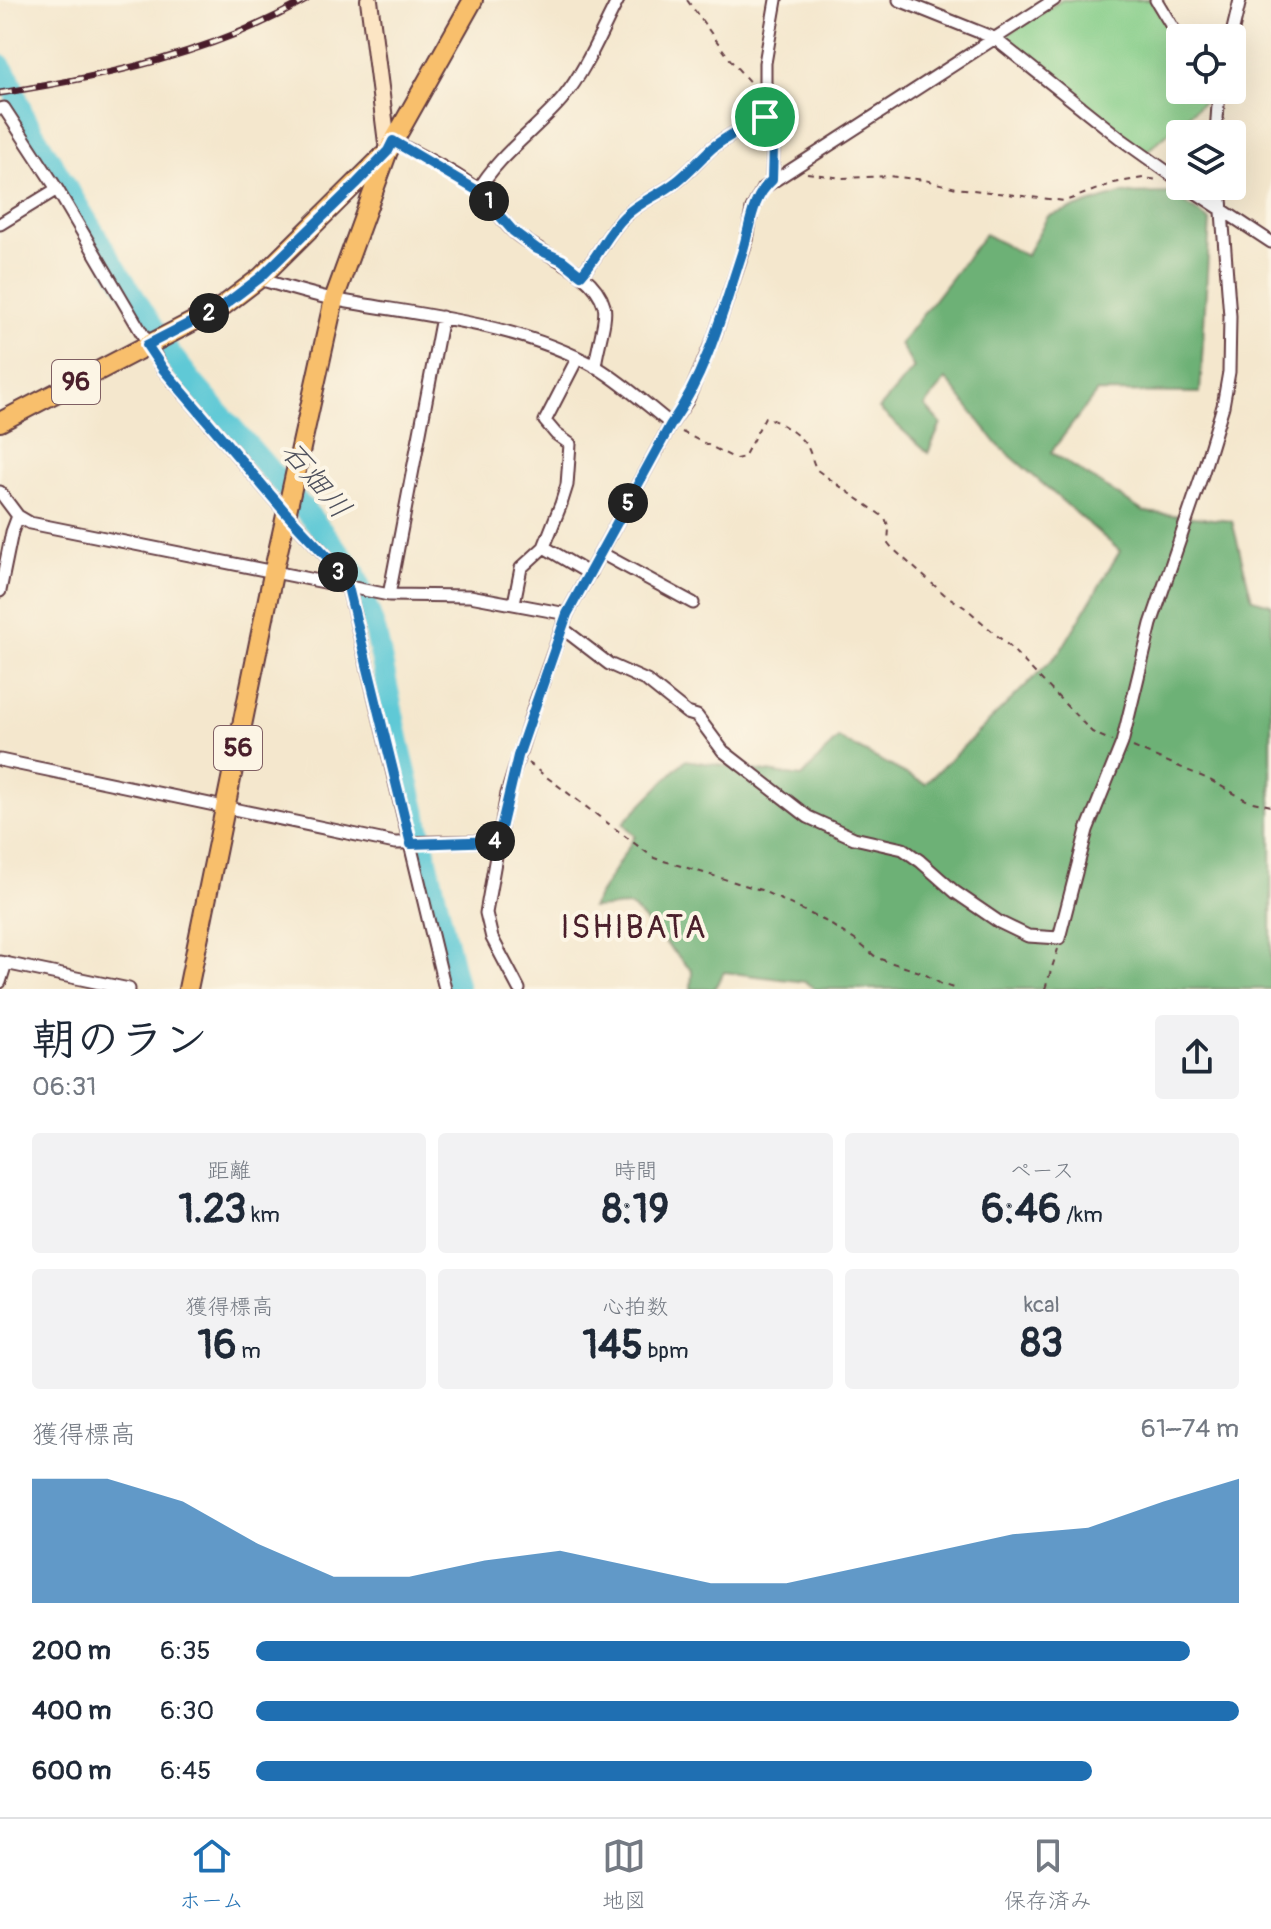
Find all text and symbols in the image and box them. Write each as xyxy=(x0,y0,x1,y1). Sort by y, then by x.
map controls xyxy=(1166,24,1246,200)
button: locate xyxy=(1166,24,1246,104)
pin xyxy=(731,83,799,151)
icon: arrive xyxy=(743,95,787,139)
button: layers xyxy=(1166,120,1246,200)
pin: 1 xyxy=(469,181,509,221)
text: 1 xyxy=(485,187,493,215)
pin: 2 xyxy=(189,293,229,333)
text: 2 xyxy=(203,299,215,327)
road number: 96 xyxy=(52,360,100,404)
water label: 石畑川 xyxy=(273,434,359,526)
pin: 5 xyxy=(608,483,648,523)
text: 5 xyxy=(622,489,634,517)
pin: 3 xyxy=(318,552,358,592)
text: 3 xyxy=(332,558,344,586)
road number: 56 xyxy=(214,726,262,770)
pin: 4 xyxy=(475,821,515,861)
text: 4 xyxy=(489,827,501,855)
district label: ISHIBATA xyxy=(561,908,707,948)
text: 朝のラン xyxy=(32,1013,208,1068)
button: share xyxy=(1155,1015,1239,1099)
text: 06:31 xyxy=(32,1071,97,1103)
text: 距離 xyxy=(207,1157,251,1185)
text: 時間 xyxy=(613,1157,658,1185)
text: ペース xyxy=(1009,1157,1074,1185)
text: 1.23 xyxy=(178,1185,246,1234)
text: 8:19 xyxy=(602,1185,669,1234)
text: 6:46 xyxy=(981,1185,1061,1234)
text: km xyxy=(246,1201,280,1229)
text: /km xyxy=(1061,1201,1103,1229)
text: kcal xyxy=(1024,1291,1060,1319)
text: 獲得標高 xyxy=(185,1293,273,1321)
text: 心拍数 xyxy=(602,1293,669,1321)
text: 83 xyxy=(1021,1319,1063,1368)
text: 16 xyxy=(198,1321,236,1370)
text: 145 xyxy=(582,1321,643,1370)
text: m xyxy=(236,1337,261,1365)
text: bpm xyxy=(643,1337,689,1365)
text: 61–74 m xyxy=(1141,1413,1239,1445)
text: 獲得標高 xyxy=(32,1419,136,1451)
text: 200 m xyxy=(32,1635,111,1667)
text: 6:35 xyxy=(160,1635,211,1667)
text: 400 m xyxy=(32,1695,111,1727)
text: 6:30 xyxy=(160,1695,214,1727)
text: 600 m xyxy=(32,1755,111,1787)
text: 6:45 xyxy=(160,1755,211,1787)
tab: ホーム xyxy=(179,1834,244,1915)
tab: 地図 xyxy=(602,1834,646,1915)
tab: 保存済み xyxy=(1004,1834,1092,1915)

